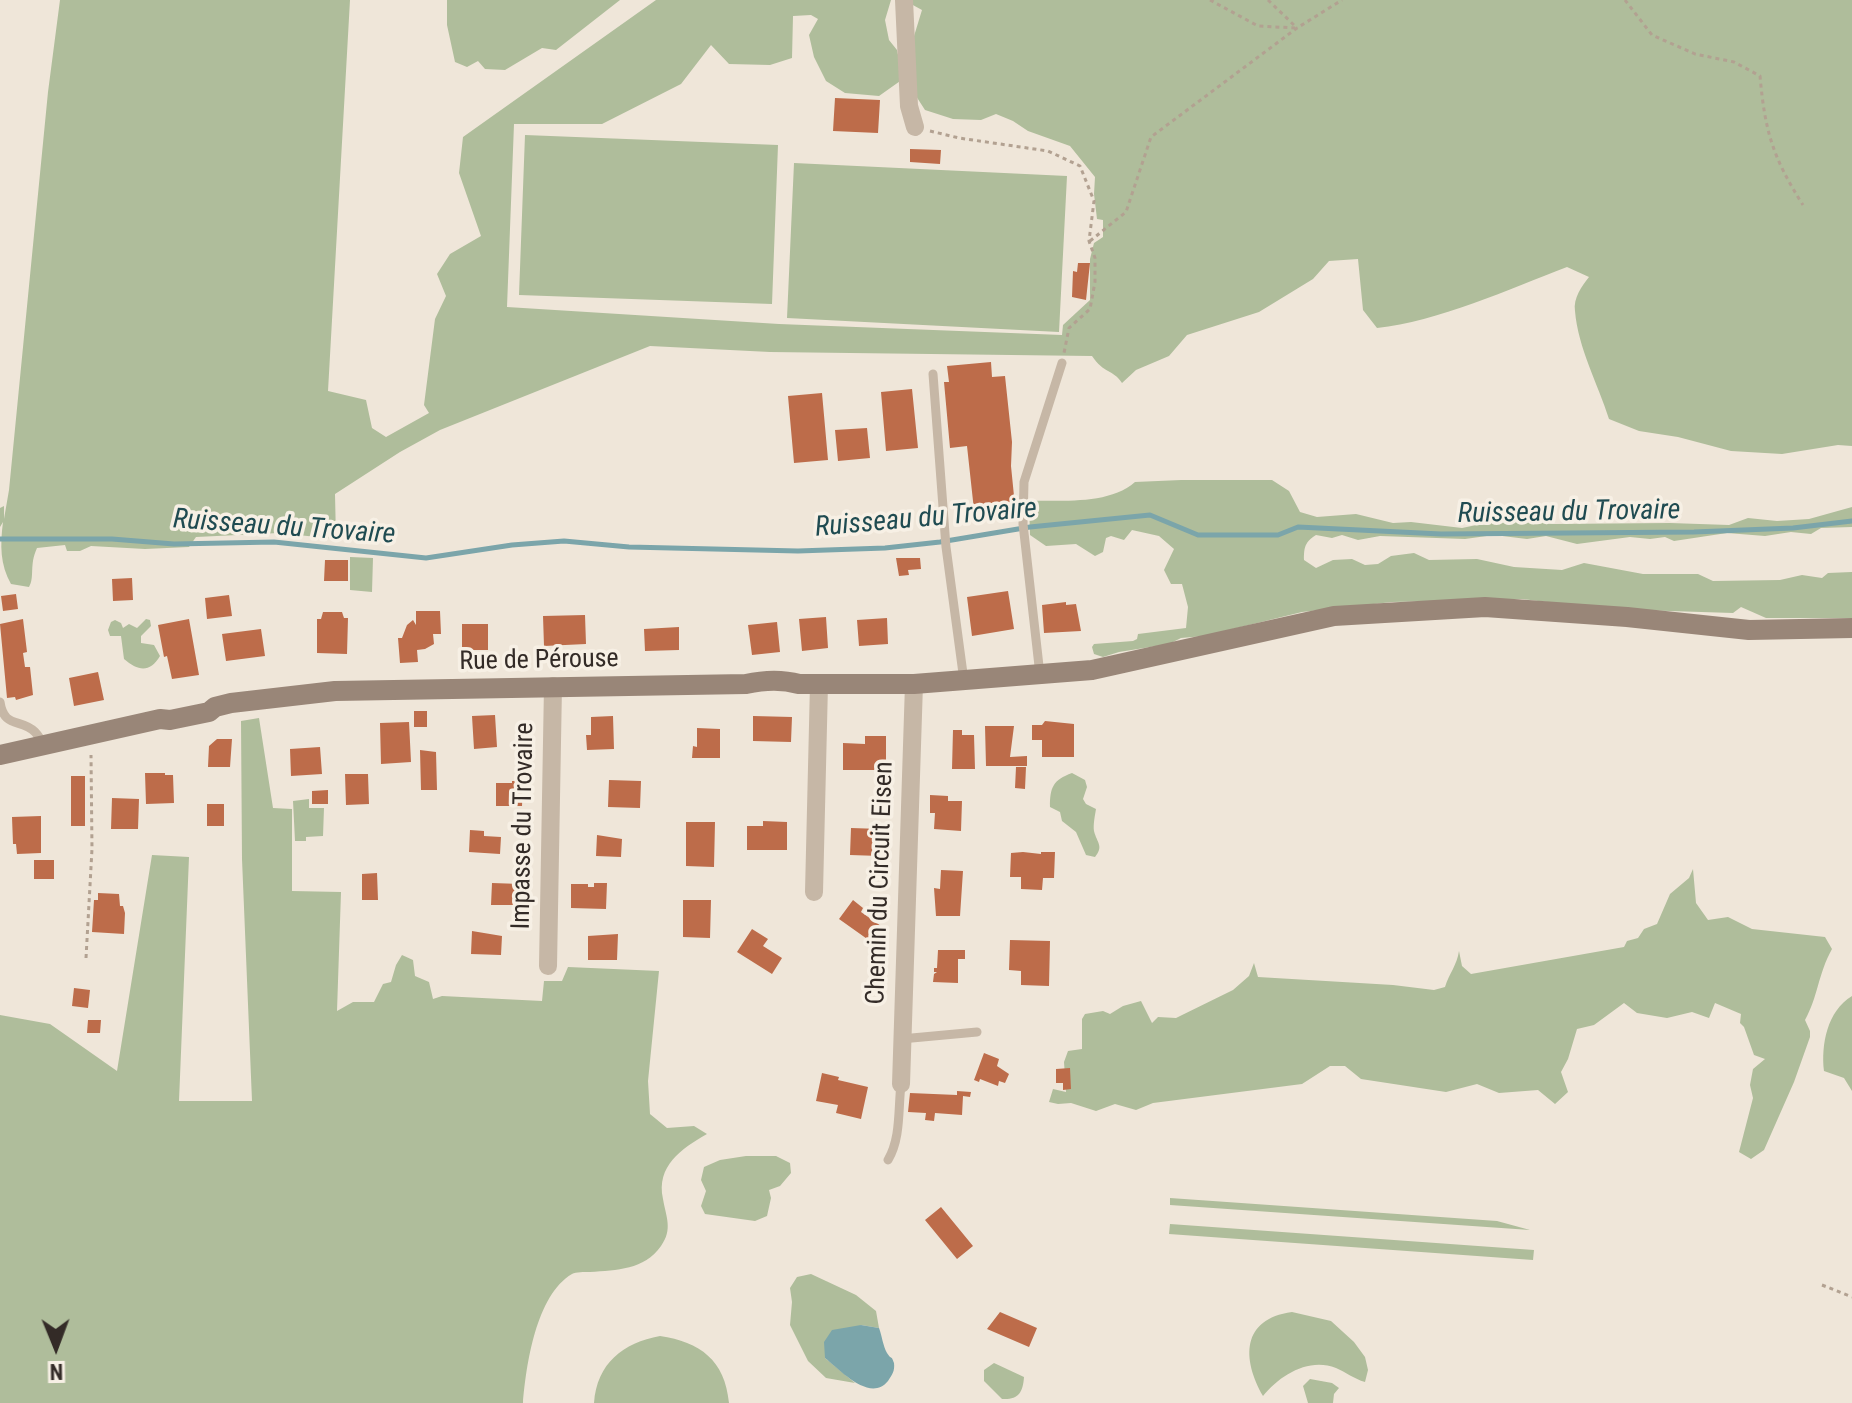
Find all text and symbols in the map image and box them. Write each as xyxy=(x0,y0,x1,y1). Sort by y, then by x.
water label: Ruisseau du Trovaire xyxy=(814,493,1038,545)
water label: Ruisseau du Trovaire xyxy=(1457,494,1681,532)
water label: Ruisseau du Trovaire xyxy=(172,503,396,553)
street label: Rue de Pérouse xyxy=(459,644,619,678)
street label: Impasse du Trovaire xyxy=(507,722,541,930)
street label: Chemin du Circuit Eisen xyxy=(861,761,901,1005)
north arrow xyxy=(16,1307,96,1387)
text: N xyxy=(49,1359,63,1384)

